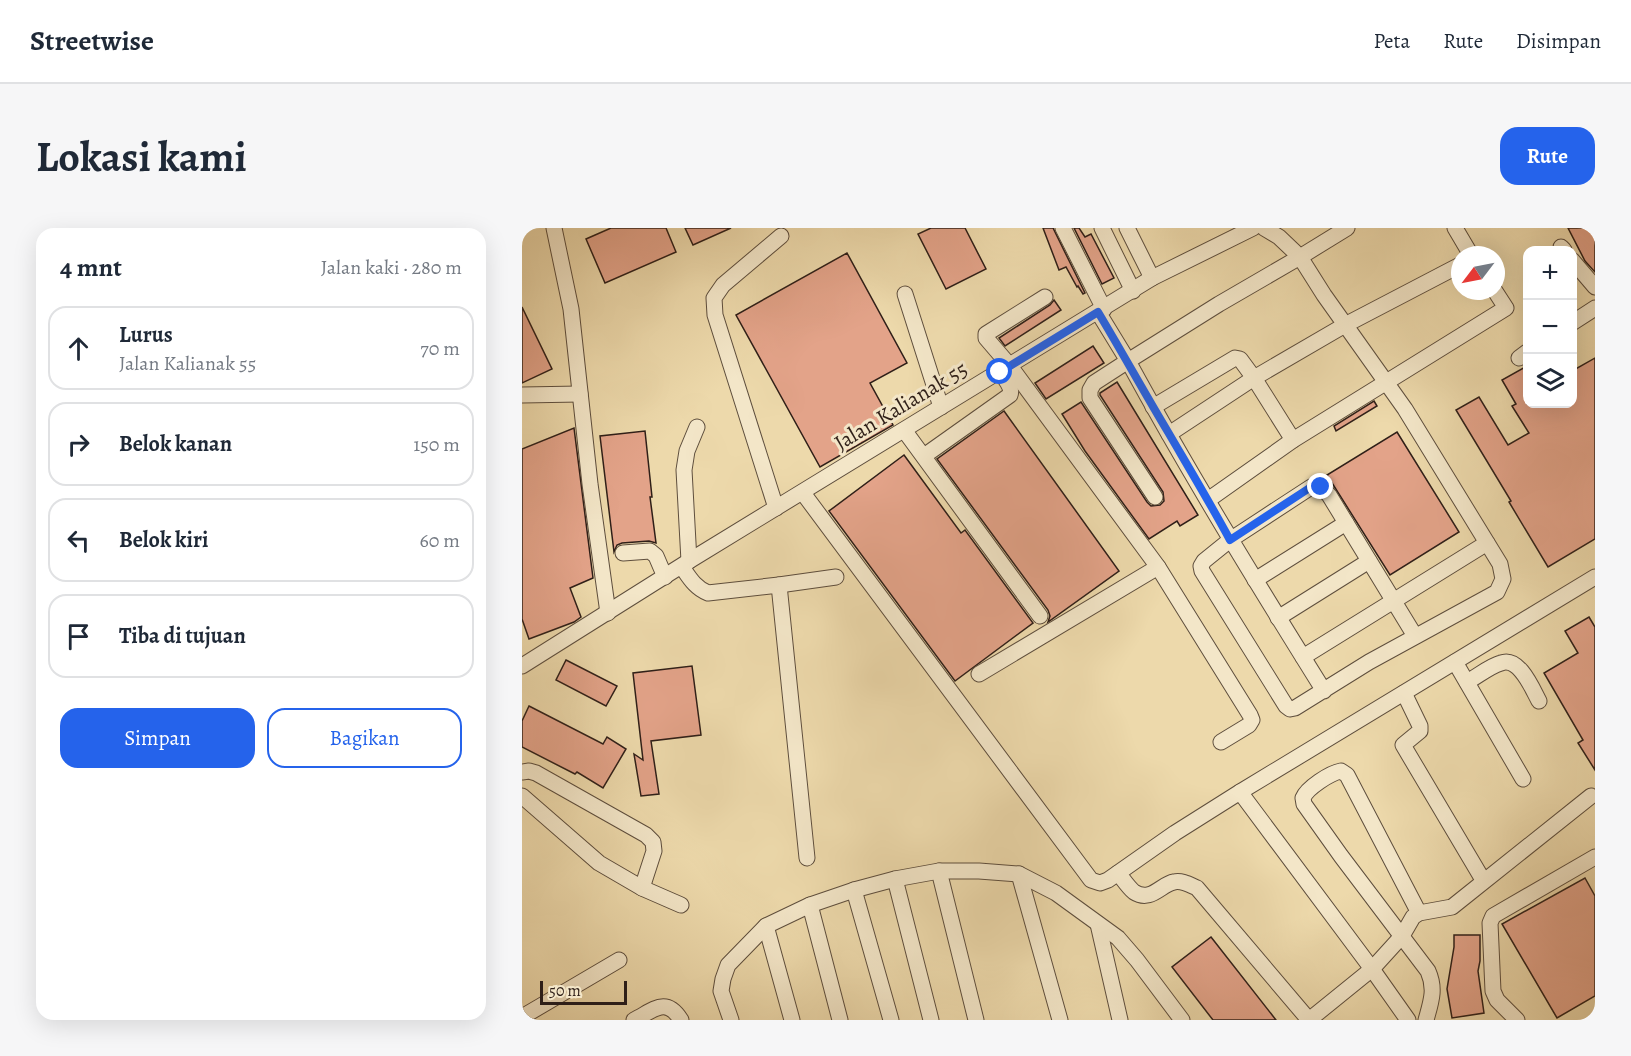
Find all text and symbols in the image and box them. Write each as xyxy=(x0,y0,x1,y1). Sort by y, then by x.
text: Streetwise xyxy=(30,22,154,60)
text: Peta xyxy=(1373,27,1410,55)
text: Rute xyxy=(1443,27,1483,55)
text: Disimpan xyxy=(1516,27,1601,55)
button: Rute xyxy=(1500,127,1595,185)
text: Lokasi kami xyxy=(36,128,247,185)
north arrow xyxy=(1451,246,1505,300)
map controls xyxy=(1523,246,1577,408)
button: + xyxy=(1523,246,1577,300)
text: 4 mnt xyxy=(60,250,122,285)
text: Jalan kaki · 280 m xyxy=(321,254,462,281)
button: − xyxy=(1523,300,1577,354)
text: Lurus xyxy=(119,320,173,350)
icon: ahead xyxy=(62,332,95,365)
text: 70 m xyxy=(420,335,460,362)
text: Jalan Kalianak 55 xyxy=(119,350,256,377)
street label: Jalan Kalianak 55 xyxy=(829,354,973,458)
button: layers xyxy=(1523,354,1577,408)
route start xyxy=(986,358,1012,384)
icon: right xyxy=(62,428,95,461)
text: Belok kanan xyxy=(119,429,232,459)
text: 150 m xyxy=(413,431,460,458)
route end xyxy=(1307,473,1333,499)
icon: left xyxy=(62,524,95,557)
text: Belok kiri xyxy=(119,525,208,555)
text: 60 m xyxy=(420,527,460,554)
icon: arrive xyxy=(62,620,95,653)
text: Tiba di tujuan xyxy=(119,621,246,651)
button: Simpan xyxy=(60,708,255,768)
button: Bagikan xyxy=(267,708,462,768)
scale bar xyxy=(540,978,627,1006)
text: 50 m xyxy=(549,980,581,1002)

